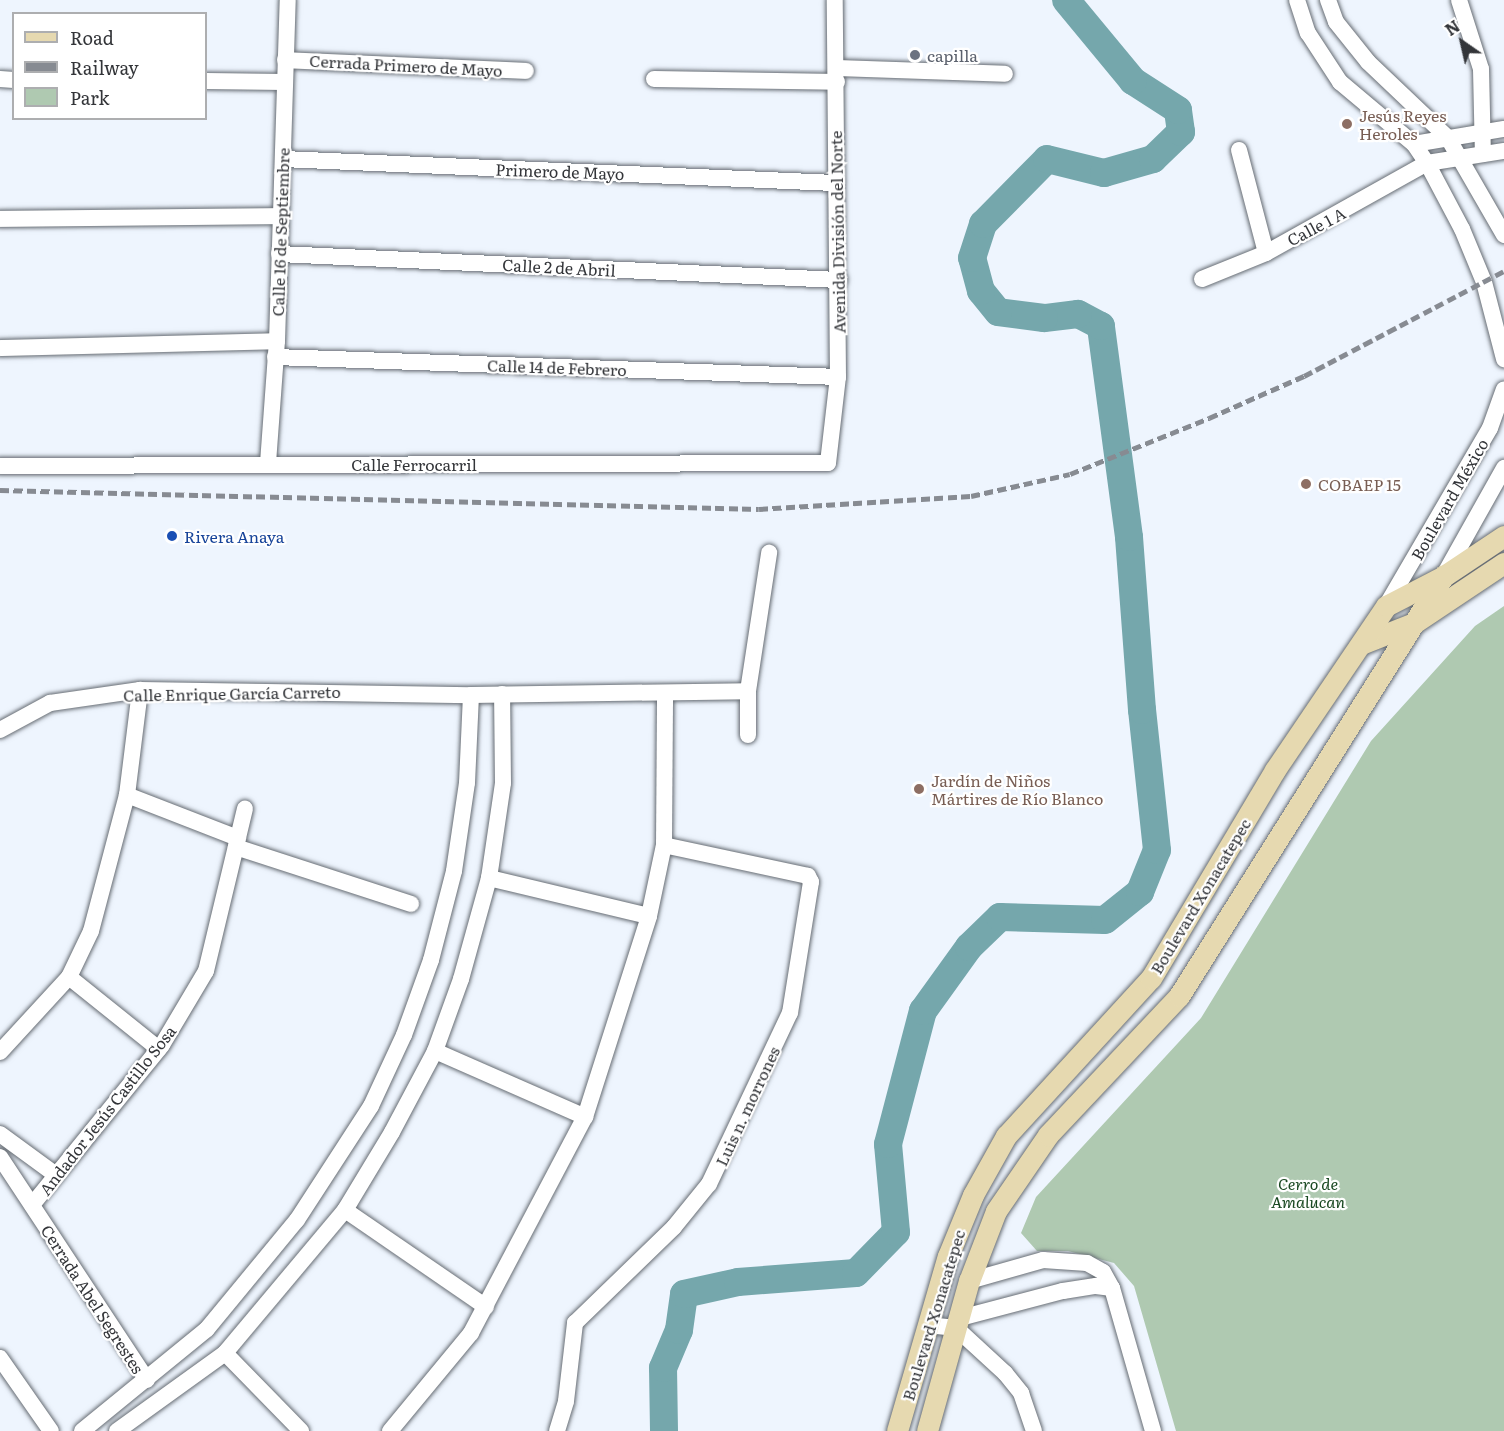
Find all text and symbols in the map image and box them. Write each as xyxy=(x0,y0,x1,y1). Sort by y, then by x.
legend xyxy=(12,12,207,120)
north arrow xyxy=(1432,12,1492,72)
text: N xyxy=(1440,13,1464,41)
text: Road xyxy=(70,24,114,51)
place label: capilla xyxy=(927,45,978,65)
marker: capilla xyxy=(908,48,922,62)
street label: Cerrada Primero de Mayo xyxy=(309,50,503,80)
text: Railway xyxy=(70,54,139,81)
text: Park xyxy=(70,84,109,111)
place label: Jesús Reyes Heroles xyxy=(1359,105,1446,143)
marker: Jesús Reyes Heroles xyxy=(1340,117,1354,131)
street label: Avenida División del Norte xyxy=(826,130,848,334)
street label: Calle 16 de Septiembre xyxy=(267,147,293,317)
street label: Primero de Mayo xyxy=(495,159,625,183)
street label: Calle 1 A xyxy=(1284,203,1348,249)
street label: Calle 2 de Abril xyxy=(502,254,616,280)
street label: Calle 14 de Febrero xyxy=(487,355,627,379)
street label: Boulevard México xyxy=(1406,435,1492,563)
street label: Calle Ferrocarril xyxy=(351,454,477,474)
place label: COBAEP 15 xyxy=(1318,474,1401,494)
marker: COBAEP 15 xyxy=(1299,477,1313,491)
place label: Rivera Anaya xyxy=(184,526,284,546)
marker: Rivera Anaya xyxy=(165,529,179,543)
street label: Calle Enrique García Carreto xyxy=(123,682,341,704)
place label: Jardín de Niños Mártires de Río Blanco xyxy=(931,770,1103,808)
marker: Jardín de Niños Mártires de Río Blanco xyxy=(912,782,926,796)
street label: Boulevard Xonacatepec xyxy=(1146,815,1254,977)
street label: Andador Jesús Castillo Sosa xyxy=(35,1021,179,1199)
street label: Luis n. morrones xyxy=(711,1043,783,1169)
park label: Cerro de Amalucan xyxy=(1271,1173,1345,1211)
street label: Cerrada Abel Segrestes xyxy=(38,1221,148,1377)
street label: Boulevard Xonacatepec xyxy=(898,1227,968,1403)

